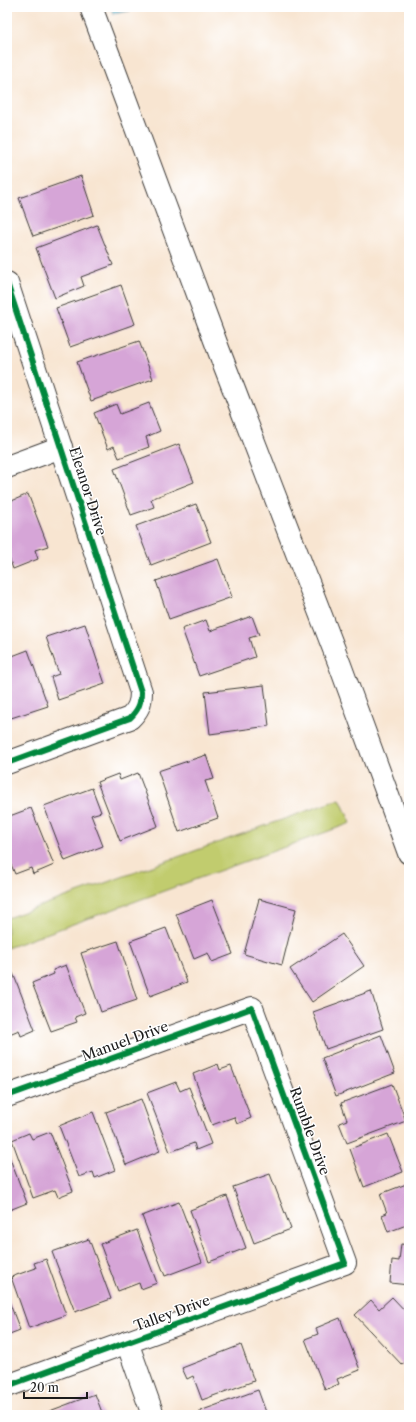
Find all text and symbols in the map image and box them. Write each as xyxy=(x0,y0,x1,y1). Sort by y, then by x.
street label: Eleanor Drive xyxy=(65,444,111,538)
street label: Manuel Drive xyxy=(79,1017,171,1065)
street label: Rumble Drive xyxy=(286,1084,334,1178)
street label: Talley Drive xyxy=(131,1291,213,1335)
scale bar xyxy=(24,1374,87,1400)
text: 20 m xyxy=(30,1380,59,1395)

